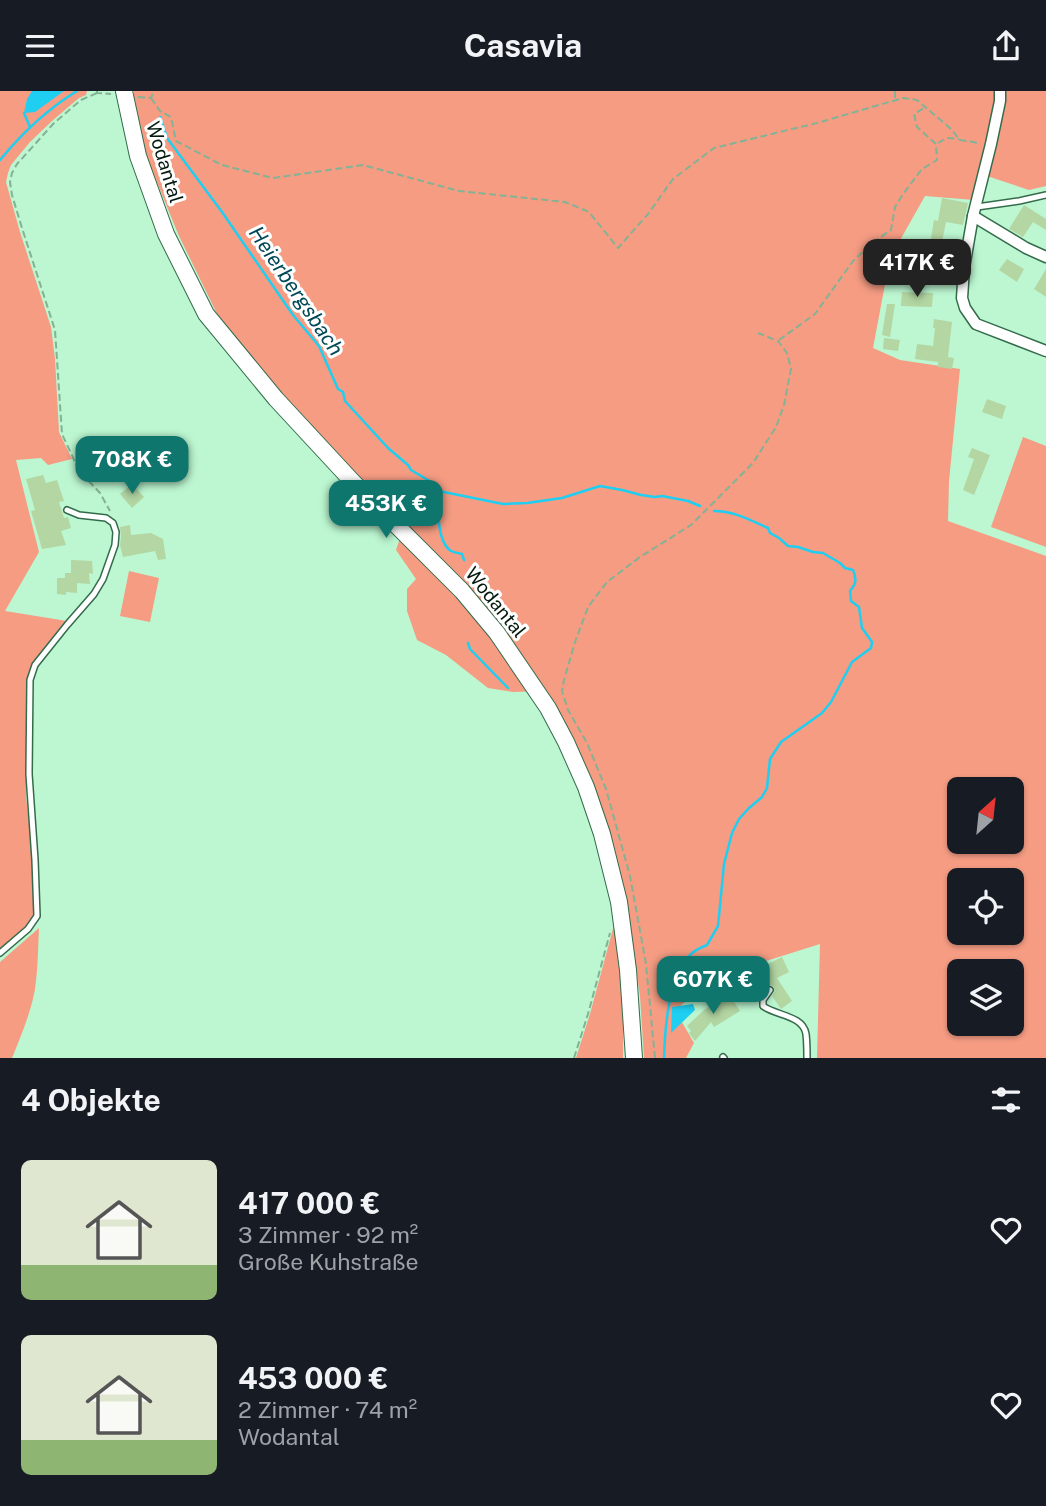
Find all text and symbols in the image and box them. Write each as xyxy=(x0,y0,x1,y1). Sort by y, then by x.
icon: menu xyxy=(21,27,59,65)
text: Casavia xyxy=(464,27,582,64)
icon: share xyxy=(987,27,1025,65)
street label: Wodantal xyxy=(142,119,188,205)
water label: Heierbergsbach xyxy=(244,221,349,360)
pin: 417K € xyxy=(860,239,974,299)
text: 417K € xyxy=(879,248,955,275)
pin: 708K € xyxy=(75,437,189,496)
text: 708K € xyxy=(91,445,173,472)
pin: 453K € xyxy=(329,481,443,540)
text: 453K € xyxy=(345,489,427,516)
street label: Wodantal xyxy=(461,562,531,642)
north arrow xyxy=(947,777,1024,854)
map controls xyxy=(947,777,1024,1036)
button: locate xyxy=(947,868,1024,945)
pin: 607K € xyxy=(656,957,770,1016)
button: layers xyxy=(947,959,1024,1036)
text: 607K € xyxy=(673,965,753,992)
icon: filters xyxy=(987,1081,1025,1119)
text: 4 Objekte xyxy=(21,1082,161,1118)
text: 417 000 € xyxy=(238,1185,380,1221)
icon: home xyxy=(77,1188,161,1272)
icon: heart xyxy=(987,1211,1025,1249)
text: 3 Zimmer · 92 m² xyxy=(238,1221,418,1248)
text: Große Kuhstraße xyxy=(238,1248,419,1275)
text: 453 000 € xyxy=(238,1360,388,1396)
icon: home xyxy=(77,1363,161,1447)
icon: heart xyxy=(987,1386,1025,1424)
text: 2 Zimmer · 74 m² xyxy=(238,1396,417,1423)
text: Wodantal xyxy=(238,1423,340,1450)

